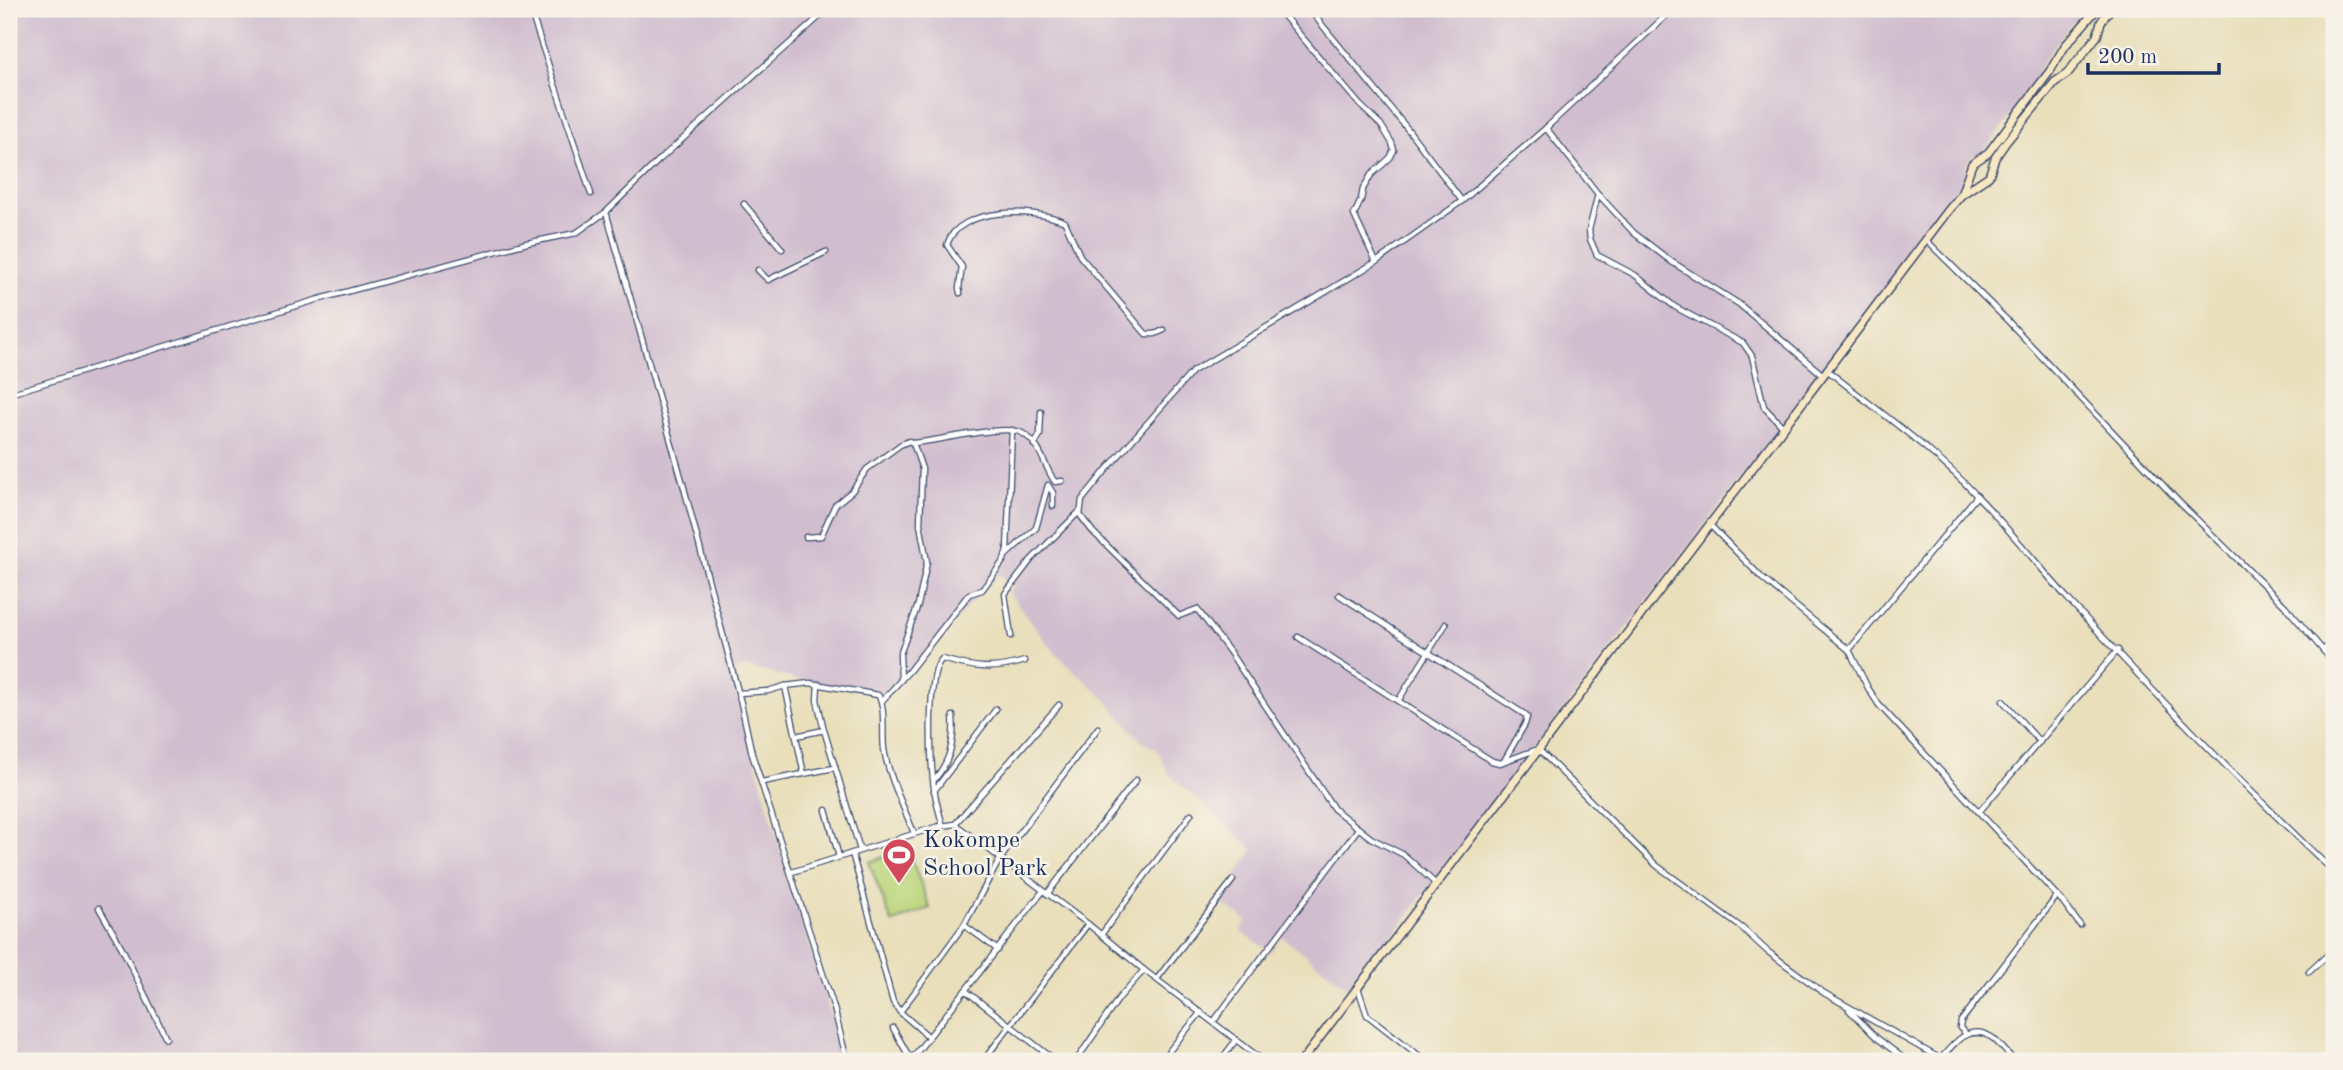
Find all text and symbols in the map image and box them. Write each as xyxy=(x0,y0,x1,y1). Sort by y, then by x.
scale bar xyxy=(2088,32,2219,76)
text: 200 m xyxy=(2098,47,2157,68)
place label: Kokompe School Park xyxy=(923,829,1048,881)
sports icon: Kokompe School Park xyxy=(880,836,918,885)

